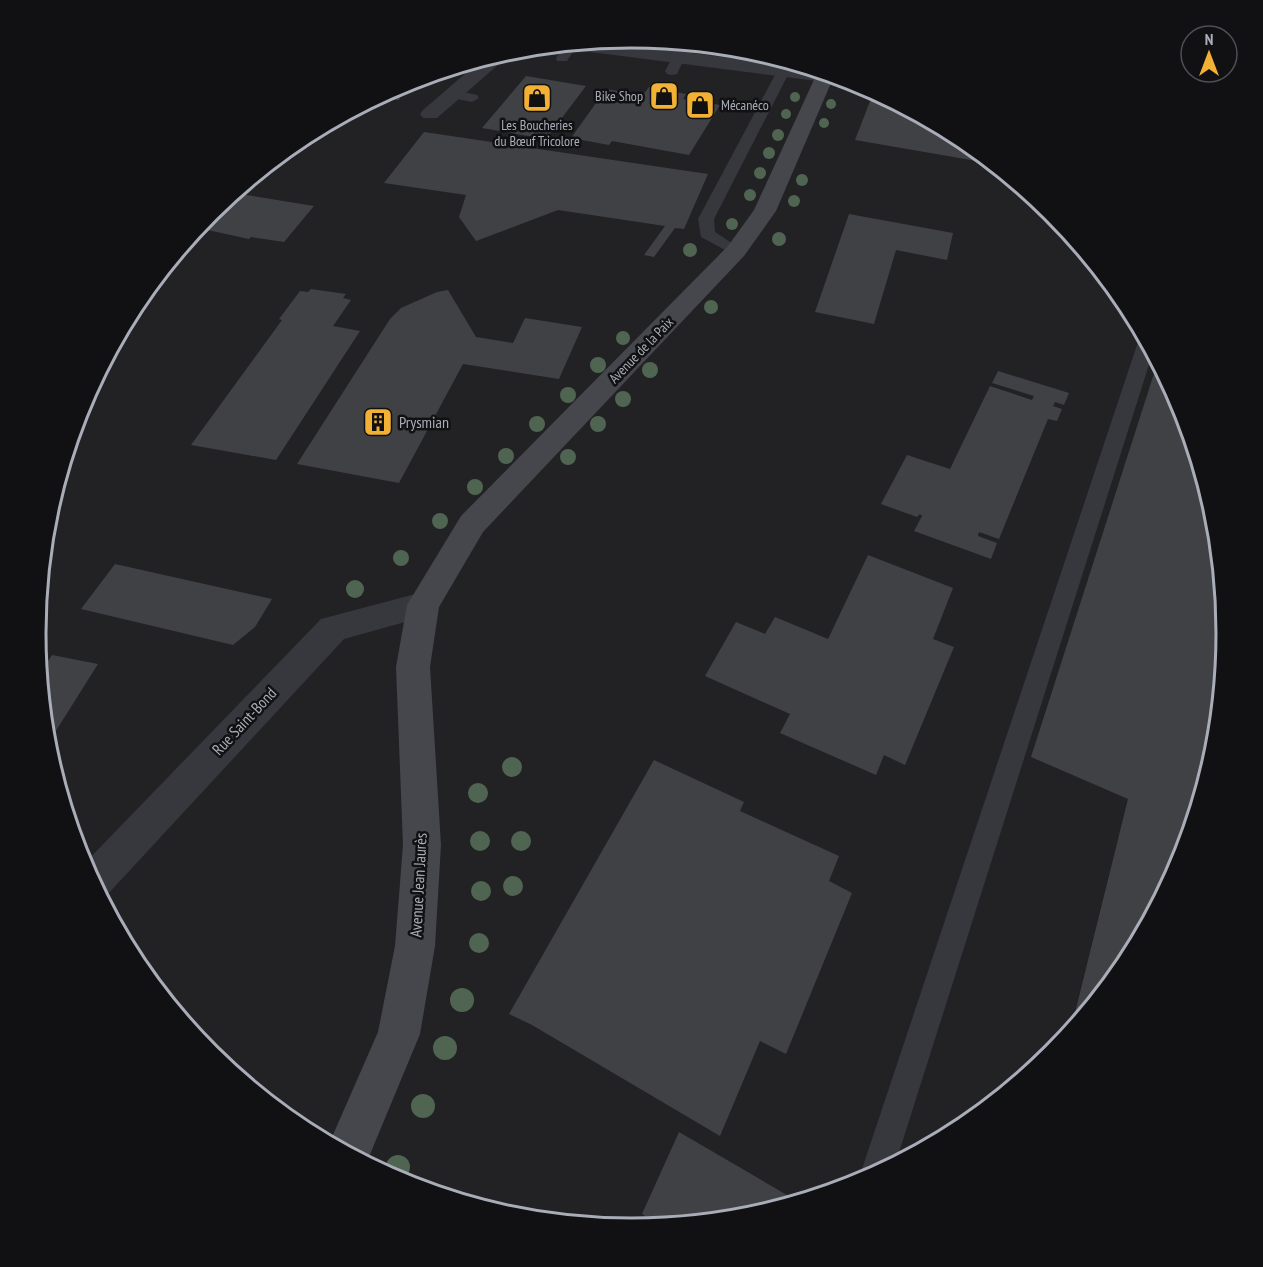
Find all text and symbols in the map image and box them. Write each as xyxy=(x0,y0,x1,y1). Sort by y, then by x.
north arrow xyxy=(1179,24,1239,84)
text: N xyxy=(1205,29,1213,49)
shop icon: Bike Shop xyxy=(648,80,680,112)
shop icon: Les Boucheries du Bœuf Tricolore xyxy=(521,82,553,114)
place label: Bike Shop xyxy=(595,87,643,105)
shop icon: Mécanéco xyxy=(684,89,716,121)
place label: Mécanéco xyxy=(721,96,769,114)
place label: Les Boucheries du Bœuf Tricolore xyxy=(494,116,580,150)
street label: Avenue de la Paix xyxy=(605,313,677,387)
building icon: Prysmian xyxy=(362,406,394,438)
place label: Prysmian xyxy=(399,412,449,432)
street label: Rue Saint-Bond xyxy=(208,683,280,759)
street label: Avenue Jean Jaurès xyxy=(405,832,431,938)

